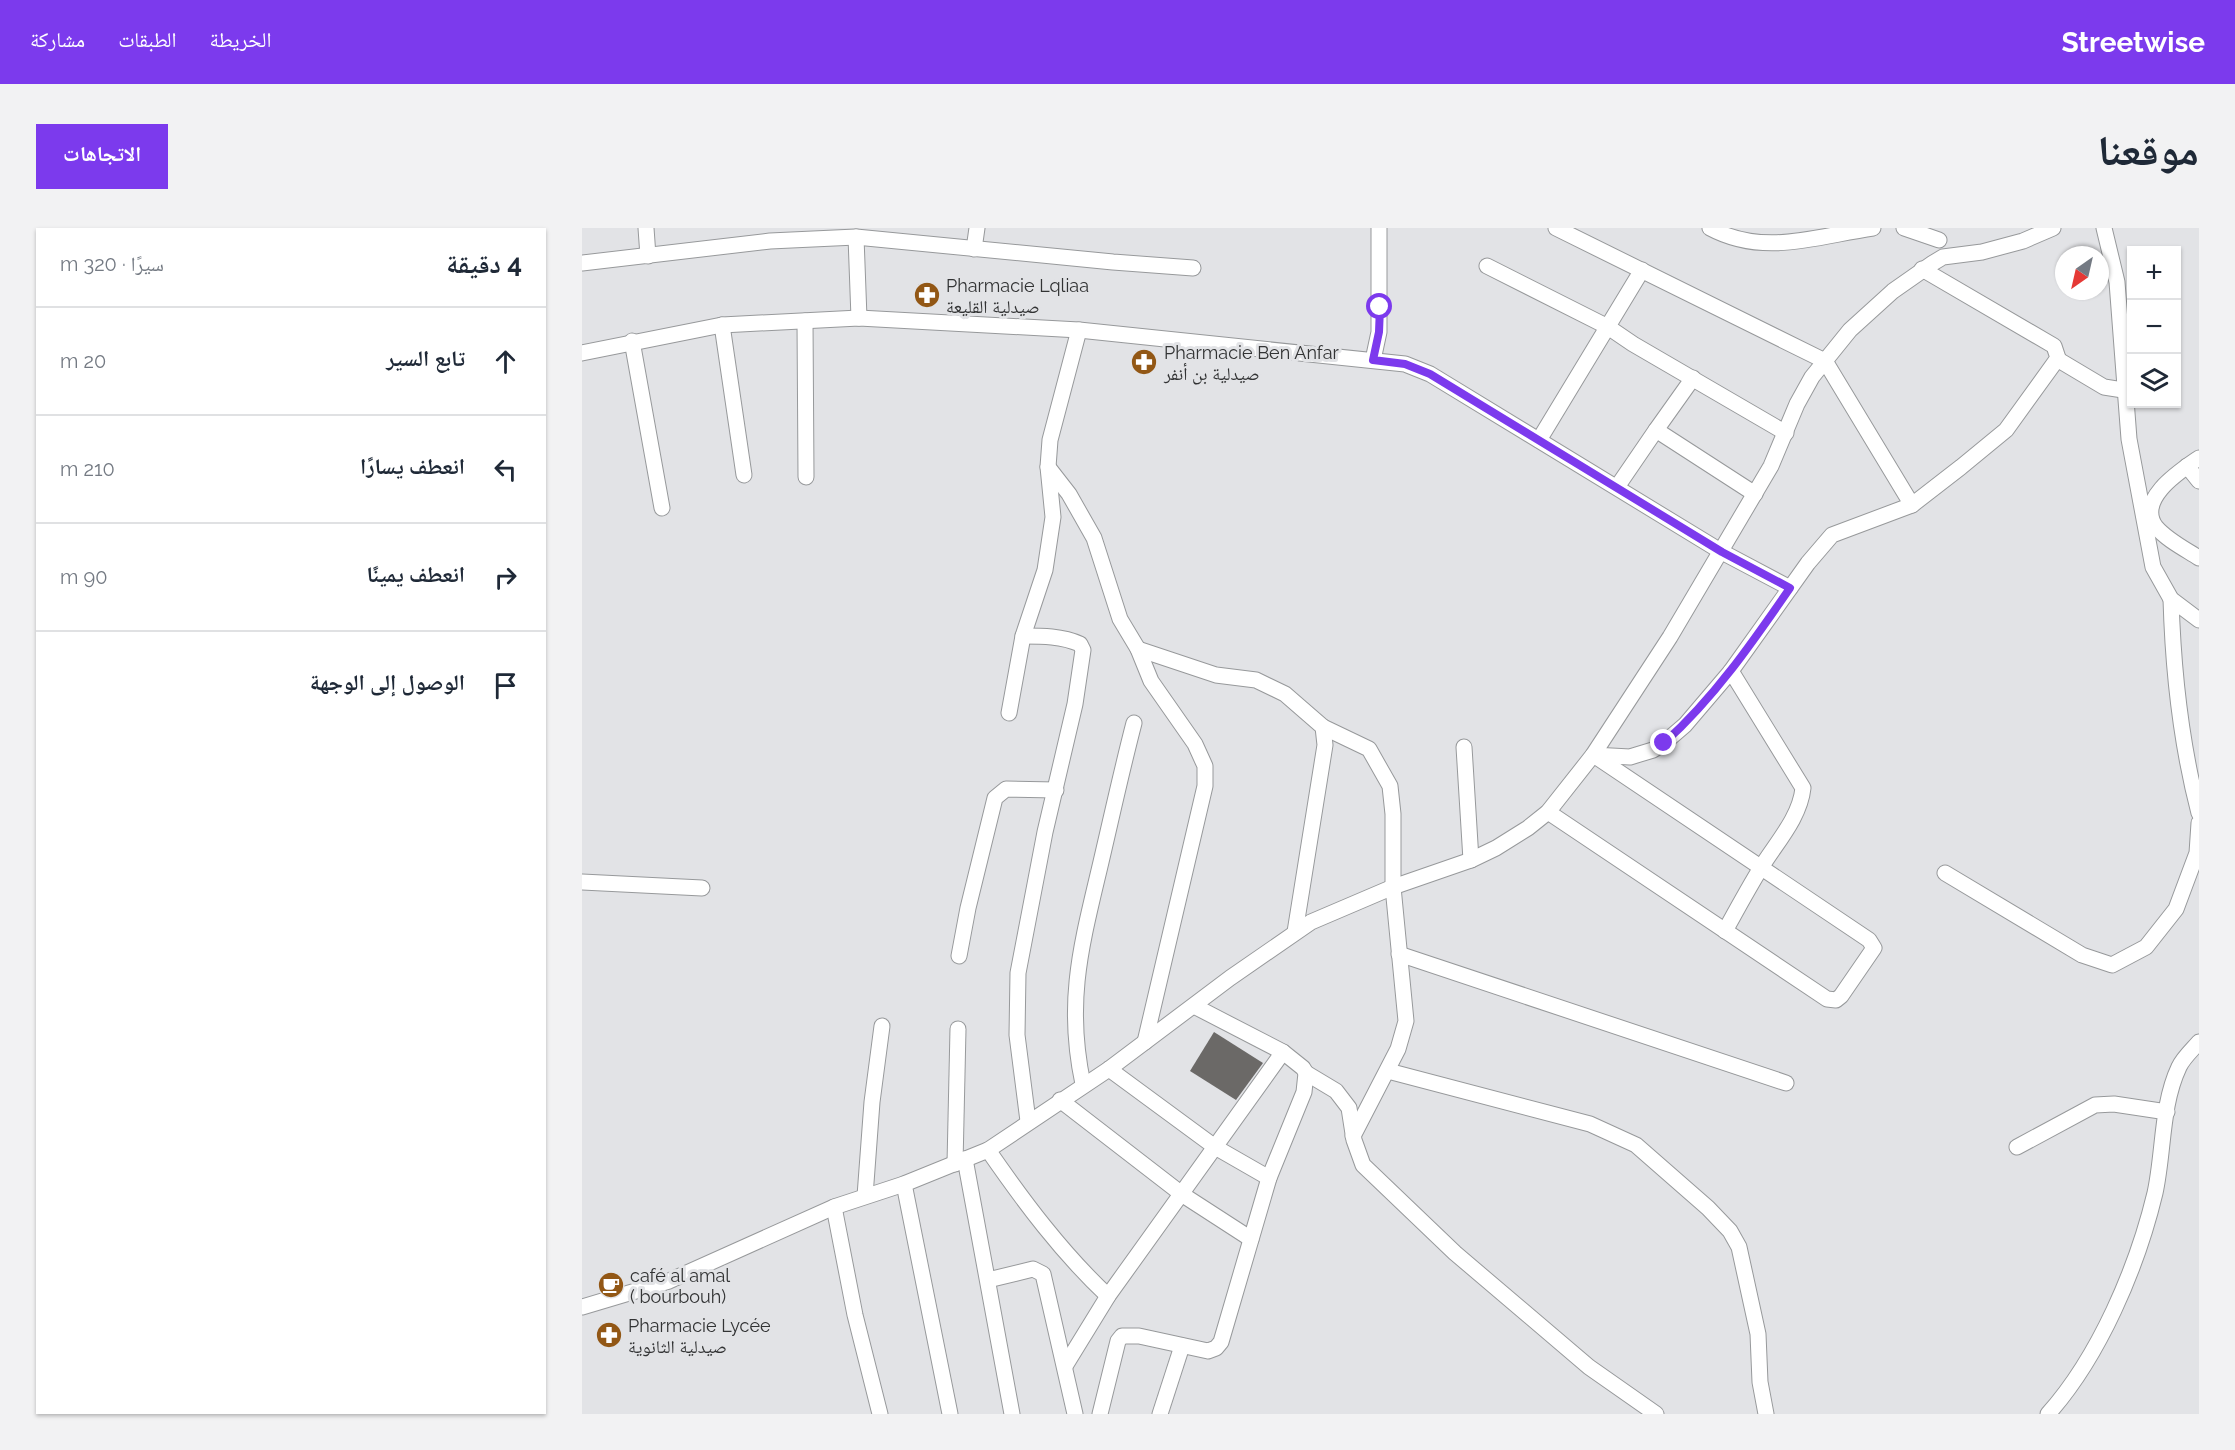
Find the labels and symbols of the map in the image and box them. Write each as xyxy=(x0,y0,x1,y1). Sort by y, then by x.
north arrow xyxy=(2055,246,2109,300)
place label: Pharmacie Lqliaa صيدلية القليعة xyxy=(946,275,1089,317)
pharmacy icon: Pharmacie Lqliaa صيدلية القليعة xyxy=(912,280,942,310)
route start xyxy=(1366,293,1392,319)
place label: Pharmacie Ben Anfar صيدلية بن أنفر xyxy=(1163,342,1339,385)
pharmacy icon: Pharmacie Ben Anfar صيدلية بن أنفر xyxy=(1129,347,1159,377)
route end xyxy=(1650,729,1676,755)
place label: café al amal ( bourbouh) xyxy=(630,1265,730,1307)
cafe icon: café al amal ( bourbouh) xyxy=(596,1270,626,1300)
place label: Pharmacie Lycée صيدلية الثانوية xyxy=(628,1315,771,1357)
pharmacy icon: Pharmacie Lycée صيدلية الثانوية xyxy=(594,1320,624,1350)

